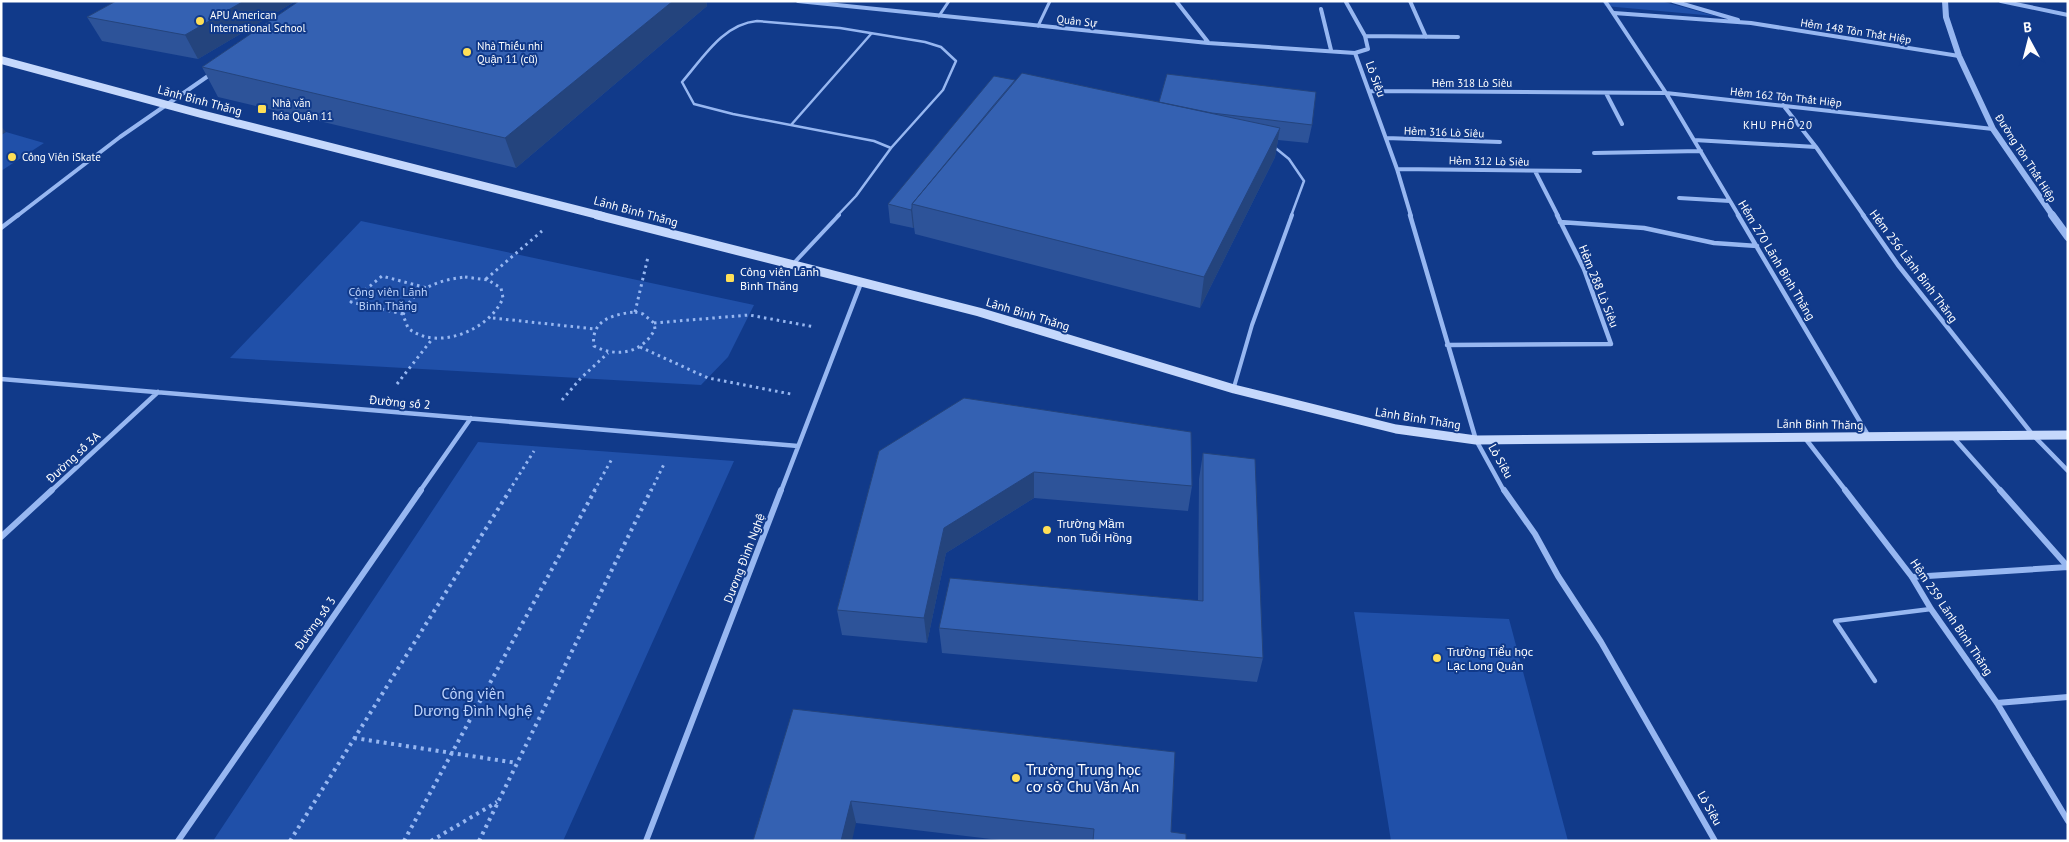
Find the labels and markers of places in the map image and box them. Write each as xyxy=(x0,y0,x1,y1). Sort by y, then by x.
place label: APU American International School xyxy=(210,8,306,35)
marker: APU American International School xyxy=(194,15,206,27)
place label: Nhà Thiếu nhi Quận 11 (cũ) xyxy=(477,39,543,66)
marker: Nhà Thiếu nhi Quận 11 (cũ) xyxy=(461,46,473,58)
place label: Nhà văn hóa Quận 11 xyxy=(272,96,333,123)
marker: Nhà văn hóa Quận 11 xyxy=(256,103,268,115)
place label: Công Viên iSkate xyxy=(22,150,101,164)
marker: Công Viên iSkate xyxy=(6,151,18,163)
place label: Công viên Lãnh Bình Thăng xyxy=(740,264,819,293)
marker: Công viên Lãnh Bình Thăng xyxy=(724,272,736,284)
place label: Trường Mầm non Tuổi Hồng xyxy=(1057,516,1132,545)
marker: Trường Mầm non Tuổi Hồng xyxy=(1041,524,1053,536)
place label: Trường Tiểu học Lạc Long Quân xyxy=(1447,644,1534,673)
marker: Trường Tiểu học Lạc Long Quân xyxy=(1431,652,1443,664)
place label: Trường Trung học cơ sở Chu Văn An xyxy=(1026,760,1141,796)
marker: Trường Trung học cơ sở Chu Văn An xyxy=(1010,772,1022,784)

